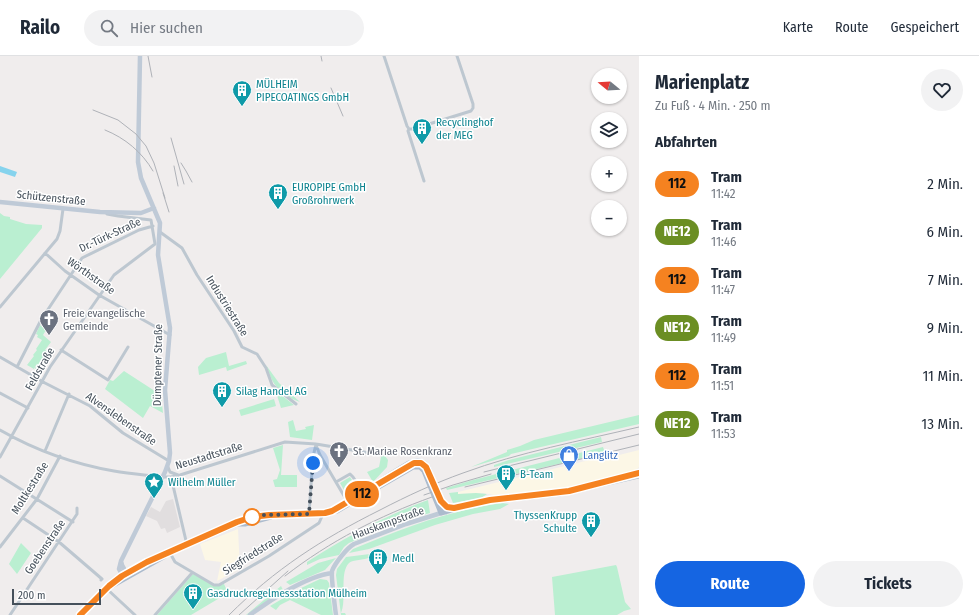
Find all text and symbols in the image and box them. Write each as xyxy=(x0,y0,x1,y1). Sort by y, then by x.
search box xyxy=(84,10,364,46)
text: Railo xyxy=(20,16,60,39)
icon: search xyxy=(98,17,120,39)
text: Hier suchen xyxy=(130,19,203,37)
text: Karte xyxy=(783,19,813,36)
text: Route xyxy=(835,19,868,36)
text: Gespeichert xyxy=(890,19,959,36)
north arrow xyxy=(591,68,627,104)
map controls xyxy=(591,68,627,236)
button: heart xyxy=(921,69,963,111)
text: Marienplatz xyxy=(655,71,749,94)
place label: MÜLHEIM PIPECOATINGS GmbH xyxy=(256,78,349,104)
building icon: MÜLHEIM PIPECOATINGS GmbH xyxy=(231,79,253,107)
text: Zu Fuß · 4 Min. · 250 m xyxy=(655,98,770,113)
button: layers xyxy=(591,112,627,148)
place label: Recyclinghof der MEG xyxy=(436,116,494,142)
building icon: Recyclinghof der MEG xyxy=(411,117,433,145)
text: Abfahrten xyxy=(655,133,717,151)
button: + xyxy=(591,156,627,192)
text: Tram xyxy=(711,168,742,186)
text: 112 xyxy=(668,175,686,192)
text: 2 Min. xyxy=(927,175,963,193)
place label: EUROPIPE GmbH Großrohrwerk xyxy=(292,181,366,207)
building icon: EUROPIPE GmbH Großrohrwerk xyxy=(267,182,289,210)
text: 11:42 xyxy=(711,186,736,201)
street label: Schützenstraße xyxy=(16,188,86,208)
button: − xyxy=(591,200,627,236)
street label: Dr.-Türk-Straße xyxy=(77,215,143,255)
text: Tram xyxy=(711,216,742,234)
text: NE12 xyxy=(663,223,691,240)
text: 6 Min. xyxy=(927,223,963,241)
text: 11:46 xyxy=(711,234,736,249)
street label: Wörthstraße xyxy=(64,255,118,297)
text: Tram xyxy=(711,264,742,282)
text: 112 xyxy=(668,271,686,288)
text: 7 Min. xyxy=(928,271,963,289)
street label: Industriestraße xyxy=(203,273,251,339)
text: 11:47 xyxy=(711,282,735,297)
place label: Freie evangelische Gemeinde xyxy=(63,307,145,333)
church icon: Freie evangelische Gemeinde xyxy=(38,308,60,336)
text: Tram xyxy=(711,312,742,330)
text: NE12 xyxy=(663,319,691,336)
text: 9 Min. xyxy=(927,319,963,337)
street label: Dümptener Straße xyxy=(151,324,165,406)
text: 11:49 xyxy=(711,330,736,345)
street label: Feldstraße xyxy=(23,345,57,393)
text: Tram xyxy=(711,360,742,378)
text: 112 xyxy=(668,367,686,384)
text: 11 Min. xyxy=(922,367,963,385)
text: 11:51 xyxy=(711,378,734,393)
building icon: Silag Handel AG xyxy=(211,380,233,408)
place label: Silag Handel AG xyxy=(236,385,307,398)
street label: Alvenslebenstraße xyxy=(83,390,159,448)
text: Tram xyxy=(711,408,742,426)
text: NE12 xyxy=(663,415,691,432)
text: 13 Min. xyxy=(921,415,963,433)
text: 11:53 xyxy=(711,426,736,441)
street label: Neustadtstraße xyxy=(174,440,244,472)
church icon: St. Mariae Rosenkranz xyxy=(328,440,350,468)
shop icon: Langlitz xyxy=(558,444,580,472)
place label: St. Mariae Rosenkranz xyxy=(353,445,453,458)
place label: Langlitz xyxy=(583,449,618,462)
your location xyxy=(303,453,323,473)
street label: Moltkestraße xyxy=(9,460,51,516)
building icon: B-Team xyxy=(495,463,517,491)
place label: B-Team xyxy=(520,468,553,481)
place icon: Wilhelm Müller xyxy=(143,471,165,499)
place label: Wilhelm Müller xyxy=(168,476,236,489)
line badge: 112 xyxy=(339,481,385,507)
text: 112 xyxy=(353,485,371,502)
street label: Hauskampstraße xyxy=(350,504,426,542)
unlabelled marker xyxy=(243,508,261,526)
place label: ThyssenKrupp Schulte xyxy=(514,509,577,535)
building icon: ThyssenKrupp Schulte xyxy=(580,510,602,538)
street label: Goebenstraße xyxy=(22,517,68,577)
street label: Siegfriedstraße xyxy=(220,530,286,578)
building icon: Medl xyxy=(367,547,389,575)
place label: Medl xyxy=(392,552,414,565)
button: Route xyxy=(655,561,805,607)
button: Tickets xyxy=(813,561,963,607)
building icon: Gasdruckregelmessstation Mülheim xyxy=(182,582,204,610)
scale bar xyxy=(12,587,101,606)
place label: Gasdruckregelmessstation Mülheim xyxy=(207,587,367,600)
text: 200 m xyxy=(18,589,45,602)

